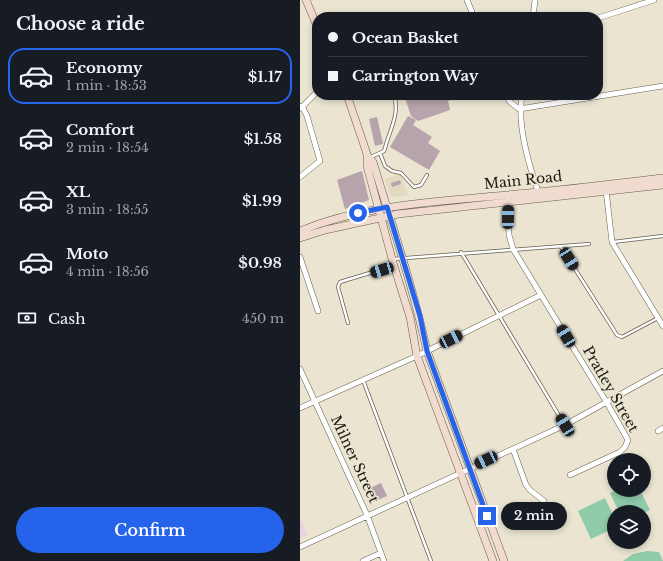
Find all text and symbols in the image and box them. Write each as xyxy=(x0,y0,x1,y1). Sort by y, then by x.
text: Choose a ride xyxy=(16,13,145,35)
text: Ocean Basket xyxy=(352,28,459,47)
icon: car xyxy=(18,58,54,94)
text: Economy xyxy=(66,58,143,77)
text: Carrington Way xyxy=(352,66,478,85)
text: $1.17 xyxy=(248,67,282,86)
text: 1 min · 18:53 xyxy=(66,77,147,94)
icon: car xyxy=(18,120,54,156)
text: Comfort xyxy=(66,120,134,139)
text: $1.58 xyxy=(244,129,282,148)
text: 2 min · 18:54 xyxy=(66,139,149,156)
street label: Main Road xyxy=(483,167,564,193)
icon: car xyxy=(18,182,54,218)
text: XL xyxy=(66,182,90,201)
text: $1.99 xyxy=(242,191,282,210)
text: 3 min · 18:55 xyxy=(66,201,148,218)
route start xyxy=(349,204,367,222)
car xyxy=(502,205,514,229)
icon: car xyxy=(18,244,54,280)
text: Moto xyxy=(66,244,108,263)
car xyxy=(558,246,580,272)
text: $0.98 xyxy=(238,253,282,272)
car xyxy=(369,261,395,279)
text: 4 min · 18:56 xyxy=(66,263,149,280)
icon: cash xyxy=(16,307,38,329)
text: Cash xyxy=(48,309,85,328)
text: 450 m xyxy=(242,310,284,327)
car xyxy=(555,323,577,349)
car xyxy=(438,328,464,350)
street label: Pratley Street xyxy=(579,343,643,436)
street label: Milner Street xyxy=(327,412,383,506)
car xyxy=(554,412,576,438)
car xyxy=(473,449,499,471)
map controls xyxy=(607,453,651,549)
button: locate xyxy=(607,453,651,497)
callout: 2 min xyxy=(501,502,567,530)
button: layers xyxy=(607,505,651,549)
button: Confirm xyxy=(16,507,284,553)
route end xyxy=(478,507,496,525)
text: 2 min xyxy=(514,507,554,524)

